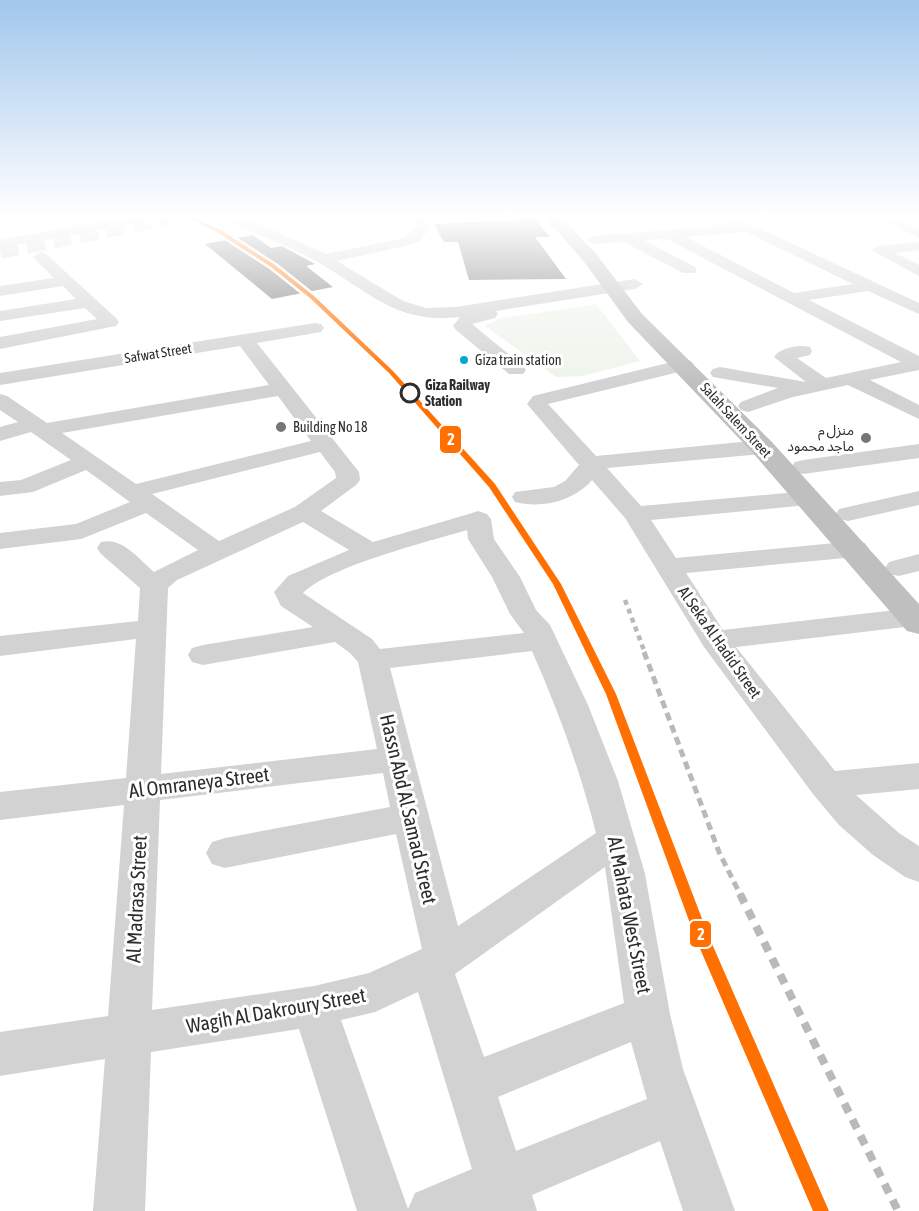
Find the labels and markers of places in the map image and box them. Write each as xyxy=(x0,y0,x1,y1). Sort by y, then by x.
place label: Giza train station xyxy=(475,352,562,368)
marker: Giza train station xyxy=(458,354,470,366)
place label: Giza Railway Station xyxy=(425,377,490,409)
marker: Giza Railway Station xyxy=(400,383,420,403)
place label: Building No 18 xyxy=(293,419,368,435)
marker: Building No 18 xyxy=(274,420,288,434)
place label: منزل م ماجد محمود xyxy=(787,422,854,455)
marker: منزل م ماجد محمود xyxy=(859,431,873,445)

